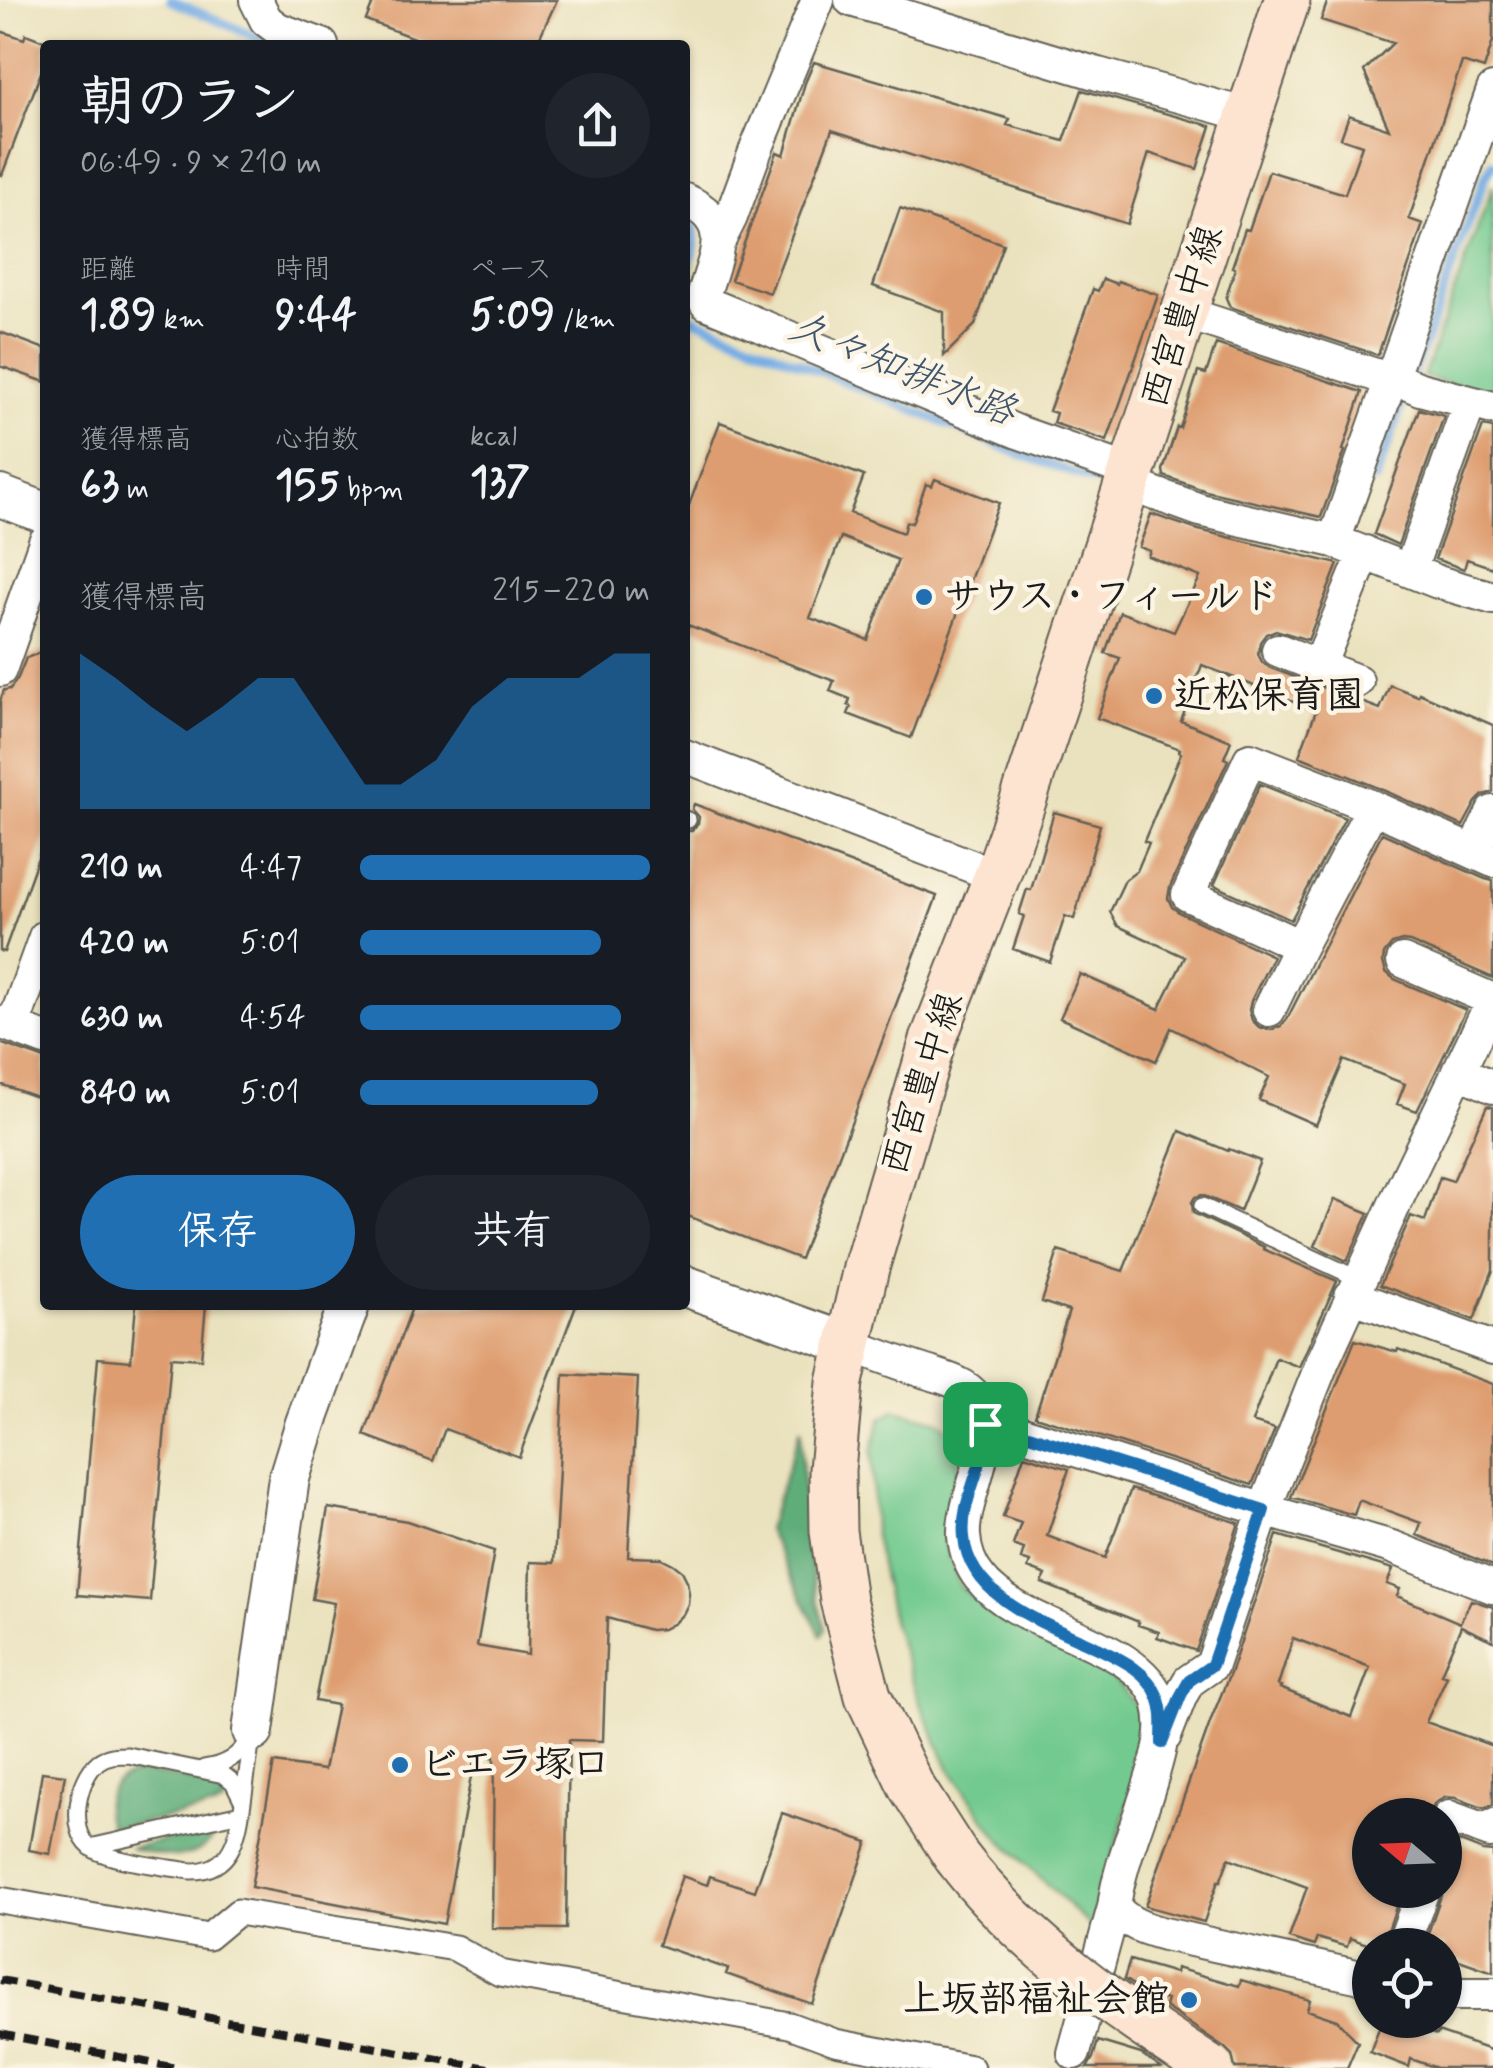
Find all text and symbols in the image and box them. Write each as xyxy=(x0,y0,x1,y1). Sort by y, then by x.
text: 朝のラン xyxy=(80,68,300,140)
button: share xyxy=(545,73,650,178)
text: 06:49 · 9 × 210 m xyxy=(80,142,322,184)
street label: 西宮豊中線 xyxy=(1130,219,1236,415)
text: 距離 xyxy=(80,252,136,289)
text: 時間 xyxy=(275,252,331,289)
text: ペース xyxy=(470,252,552,289)
text: 1.89 xyxy=(80,289,156,344)
text: 9:44 xyxy=(275,289,357,344)
text: 5:09 xyxy=(470,289,555,344)
water label: 久々知排水路 xyxy=(781,301,1025,440)
text: km xyxy=(156,302,205,339)
text: /km xyxy=(555,302,616,339)
text: kcal xyxy=(470,419,517,456)
text: 獲得標高 xyxy=(80,422,192,459)
text: 心拍数 xyxy=(275,422,359,459)
text: 137 xyxy=(470,456,530,511)
text: 63 xyxy=(80,459,119,514)
text: 155 xyxy=(275,459,340,514)
text: m xyxy=(119,472,149,509)
text: bpm xyxy=(340,472,403,509)
text: 215–220 m xyxy=(492,570,650,612)
place label: サウス・フィールド xyxy=(944,573,1279,622)
text: 獲得標高 xyxy=(80,577,208,619)
marker: サウス・フィールド xyxy=(913,586,935,608)
place label: 近松保育園 xyxy=(1174,672,1364,721)
marker: 近松保育園 xyxy=(1143,685,1165,707)
text: 210 m xyxy=(80,847,163,889)
text: 4:47 xyxy=(240,847,302,889)
text: 420 m xyxy=(80,922,169,964)
text: 5:01 xyxy=(240,922,299,964)
street label: 西宮豊中線 xyxy=(870,986,976,1182)
text: 630 m xyxy=(80,997,163,1039)
text: 4:54 xyxy=(240,997,306,1039)
text: 840 m xyxy=(80,1072,171,1114)
text: 5:01 xyxy=(240,1072,299,1114)
button: 保存 xyxy=(80,1175,355,1290)
button: 共有 xyxy=(375,1175,650,1290)
pin xyxy=(943,1382,1028,1467)
icon: arrive xyxy=(958,1397,1013,1452)
place label: ビエラ塚口 xyxy=(420,1741,610,1790)
marker: ビエラ塚口 xyxy=(389,1754,411,1776)
north arrow xyxy=(1352,1798,1462,1908)
map controls xyxy=(1352,1798,1462,2038)
button: locate xyxy=(1352,1928,1462,2038)
place label: 上坂部福祉会館 xyxy=(903,1976,1169,2025)
marker: 上坂部福祉会館 xyxy=(1178,1989,1200,2011)

